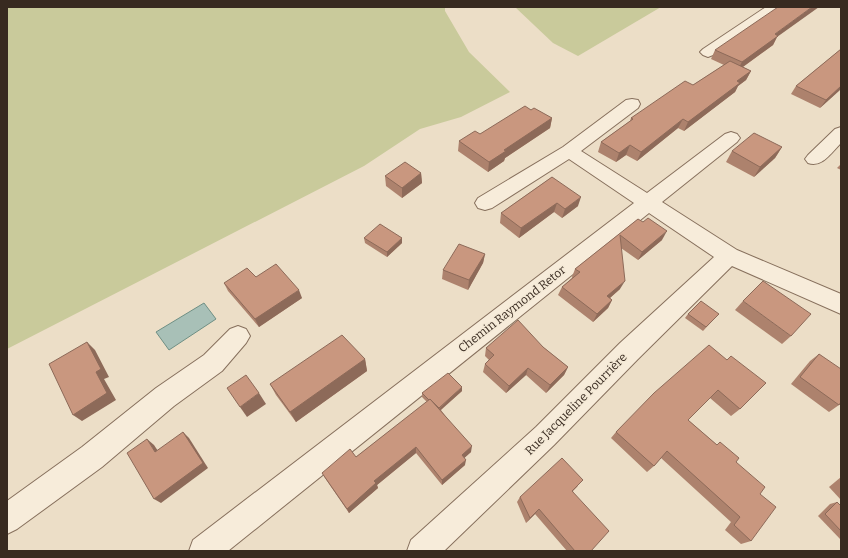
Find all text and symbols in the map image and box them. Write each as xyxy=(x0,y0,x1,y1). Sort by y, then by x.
street label: Chemin Raymond Retor xyxy=(455,262,569,355)
street label: Rue Jacqueline Pourrière xyxy=(522,350,630,458)

